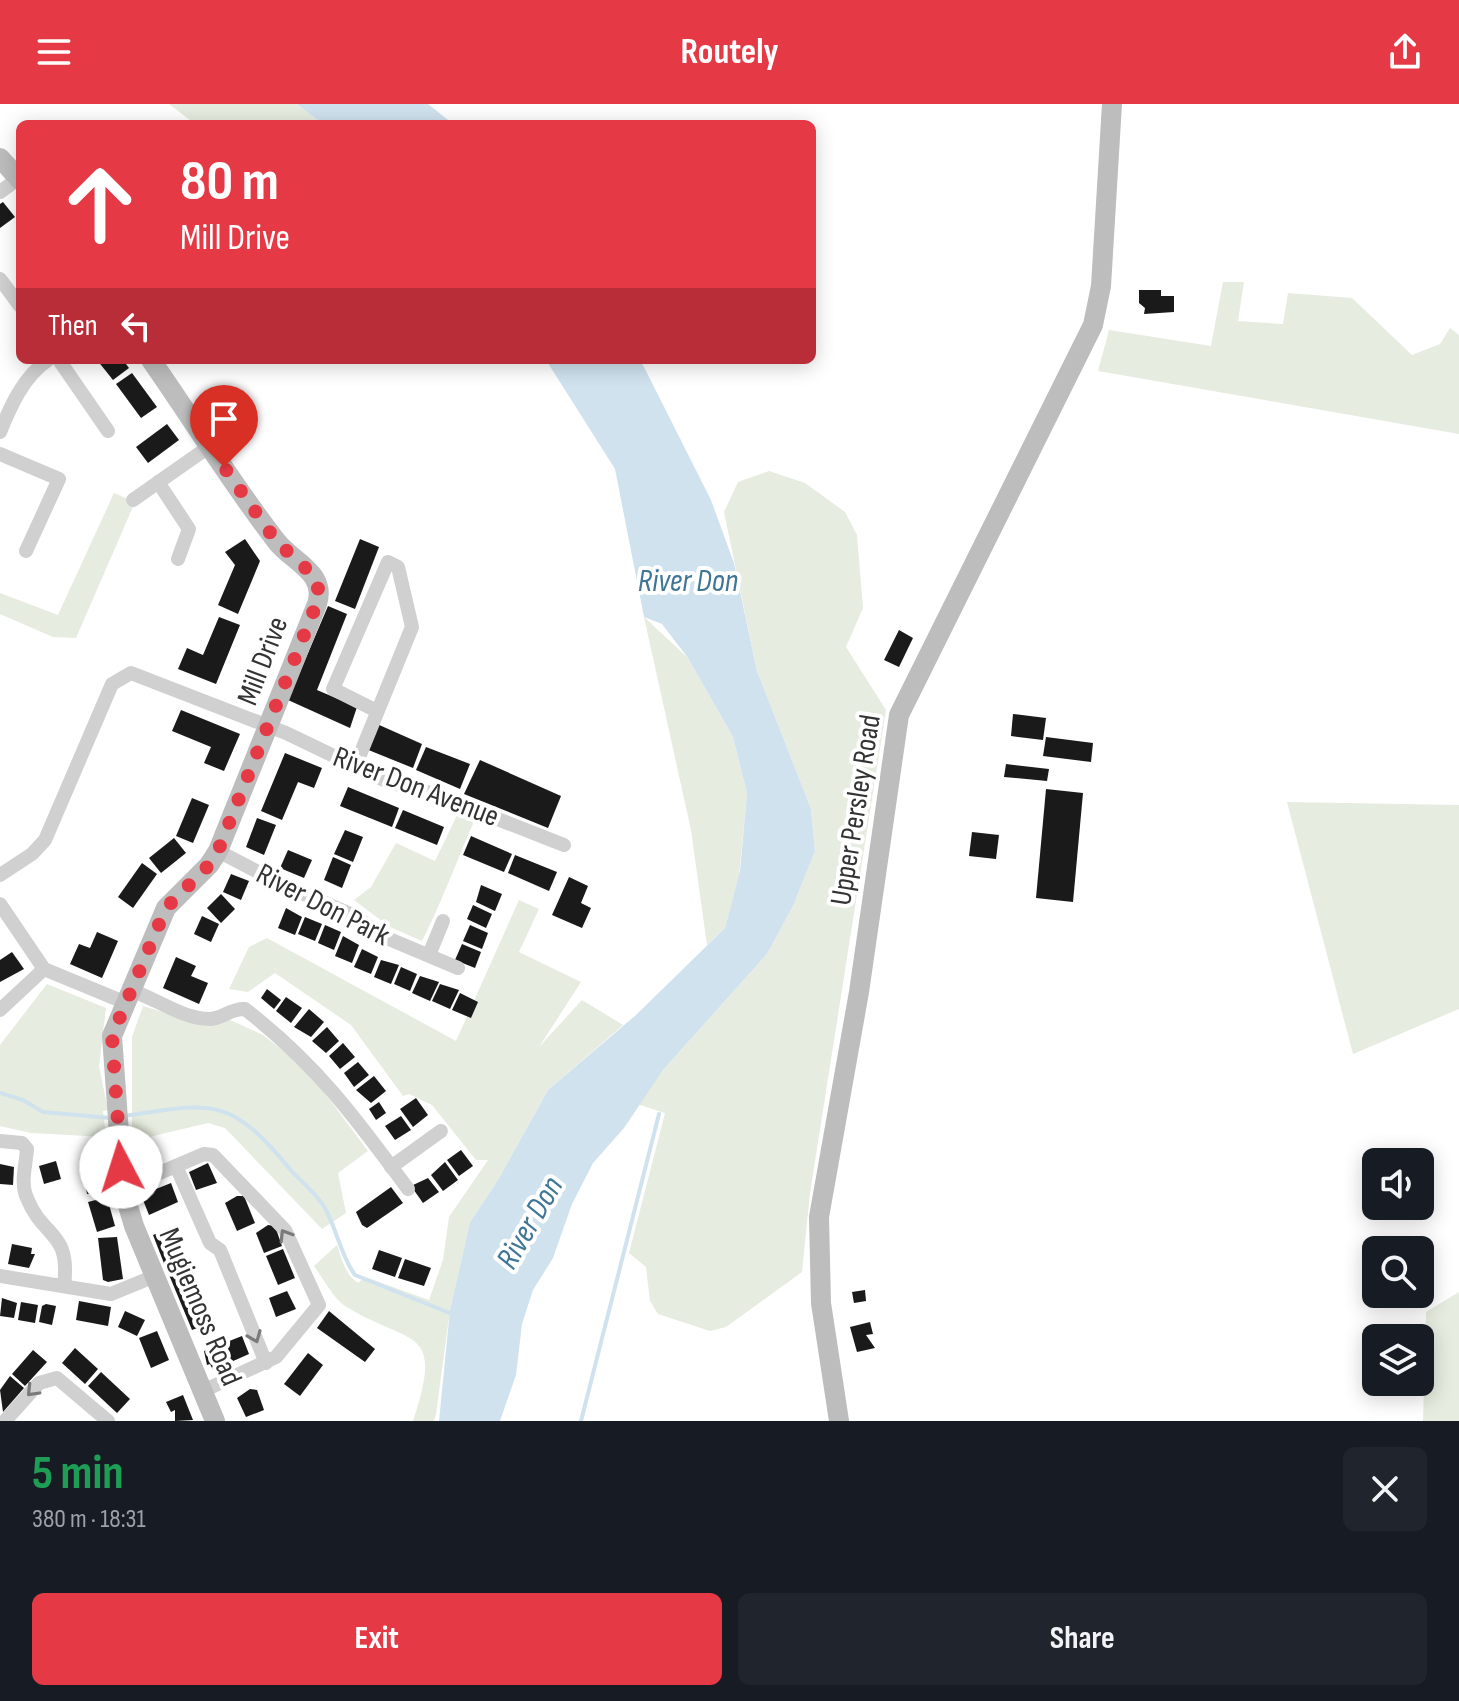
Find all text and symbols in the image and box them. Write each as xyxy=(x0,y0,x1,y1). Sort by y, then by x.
icon: menu xyxy=(32,30,76,74)
icon: share xyxy=(1383,30,1427,74)
text: Routely xyxy=(680,31,779,74)
text: 80 m xyxy=(180,149,279,216)
icon: ahead xyxy=(48,152,152,256)
text: Mill Drive xyxy=(180,217,290,260)
icon: left xyxy=(114,304,158,348)
text: Then xyxy=(48,308,98,344)
pin xyxy=(190,385,258,467)
icon: arrive xyxy=(202,397,246,441)
water label: River Don xyxy=(638,562,738,601)
street label: Mill Drive xyxy=(230,612,296,710)
street label: Upper Persley Road xyxy=(823,712,889,908)
street label: River Don Avenue xyxy=(328,739,504,835)
street label: River Don Park xyxy=(250,856,396,954)
position arrow xyxy=(79,1125,163,1209)
map controls xyxy=(1362,1148,1434,1396)
button: sound xyxy=(1362,1148,1434,1220)
water label: River Don xyxy=(488,1170,572,1276)
street label: Mugiemoss Road xyxy=(151,1223,249,1391)
one-way arrow xyxy=(280,1229,295,1243)
button: search xyxy=(1362,1236,1434,1308)
button: layers xyxy=(1362,1324,1434,1396)
one-way arrow xyxy=(246,1329,262,1343)
one-way arrow xyxy=(27,1382,42,1397)
text: 5 min xyxy=(32,1445,124,1502)
button: close xyxy=(1343,1447,1427,1531)
text: 380 m · 18:31 xyxy=(32,1504,146,1535)
button: Exit xyxy=(32,1593,722,1685)
button: Share xyxy=(738,1593,1427,1685)

